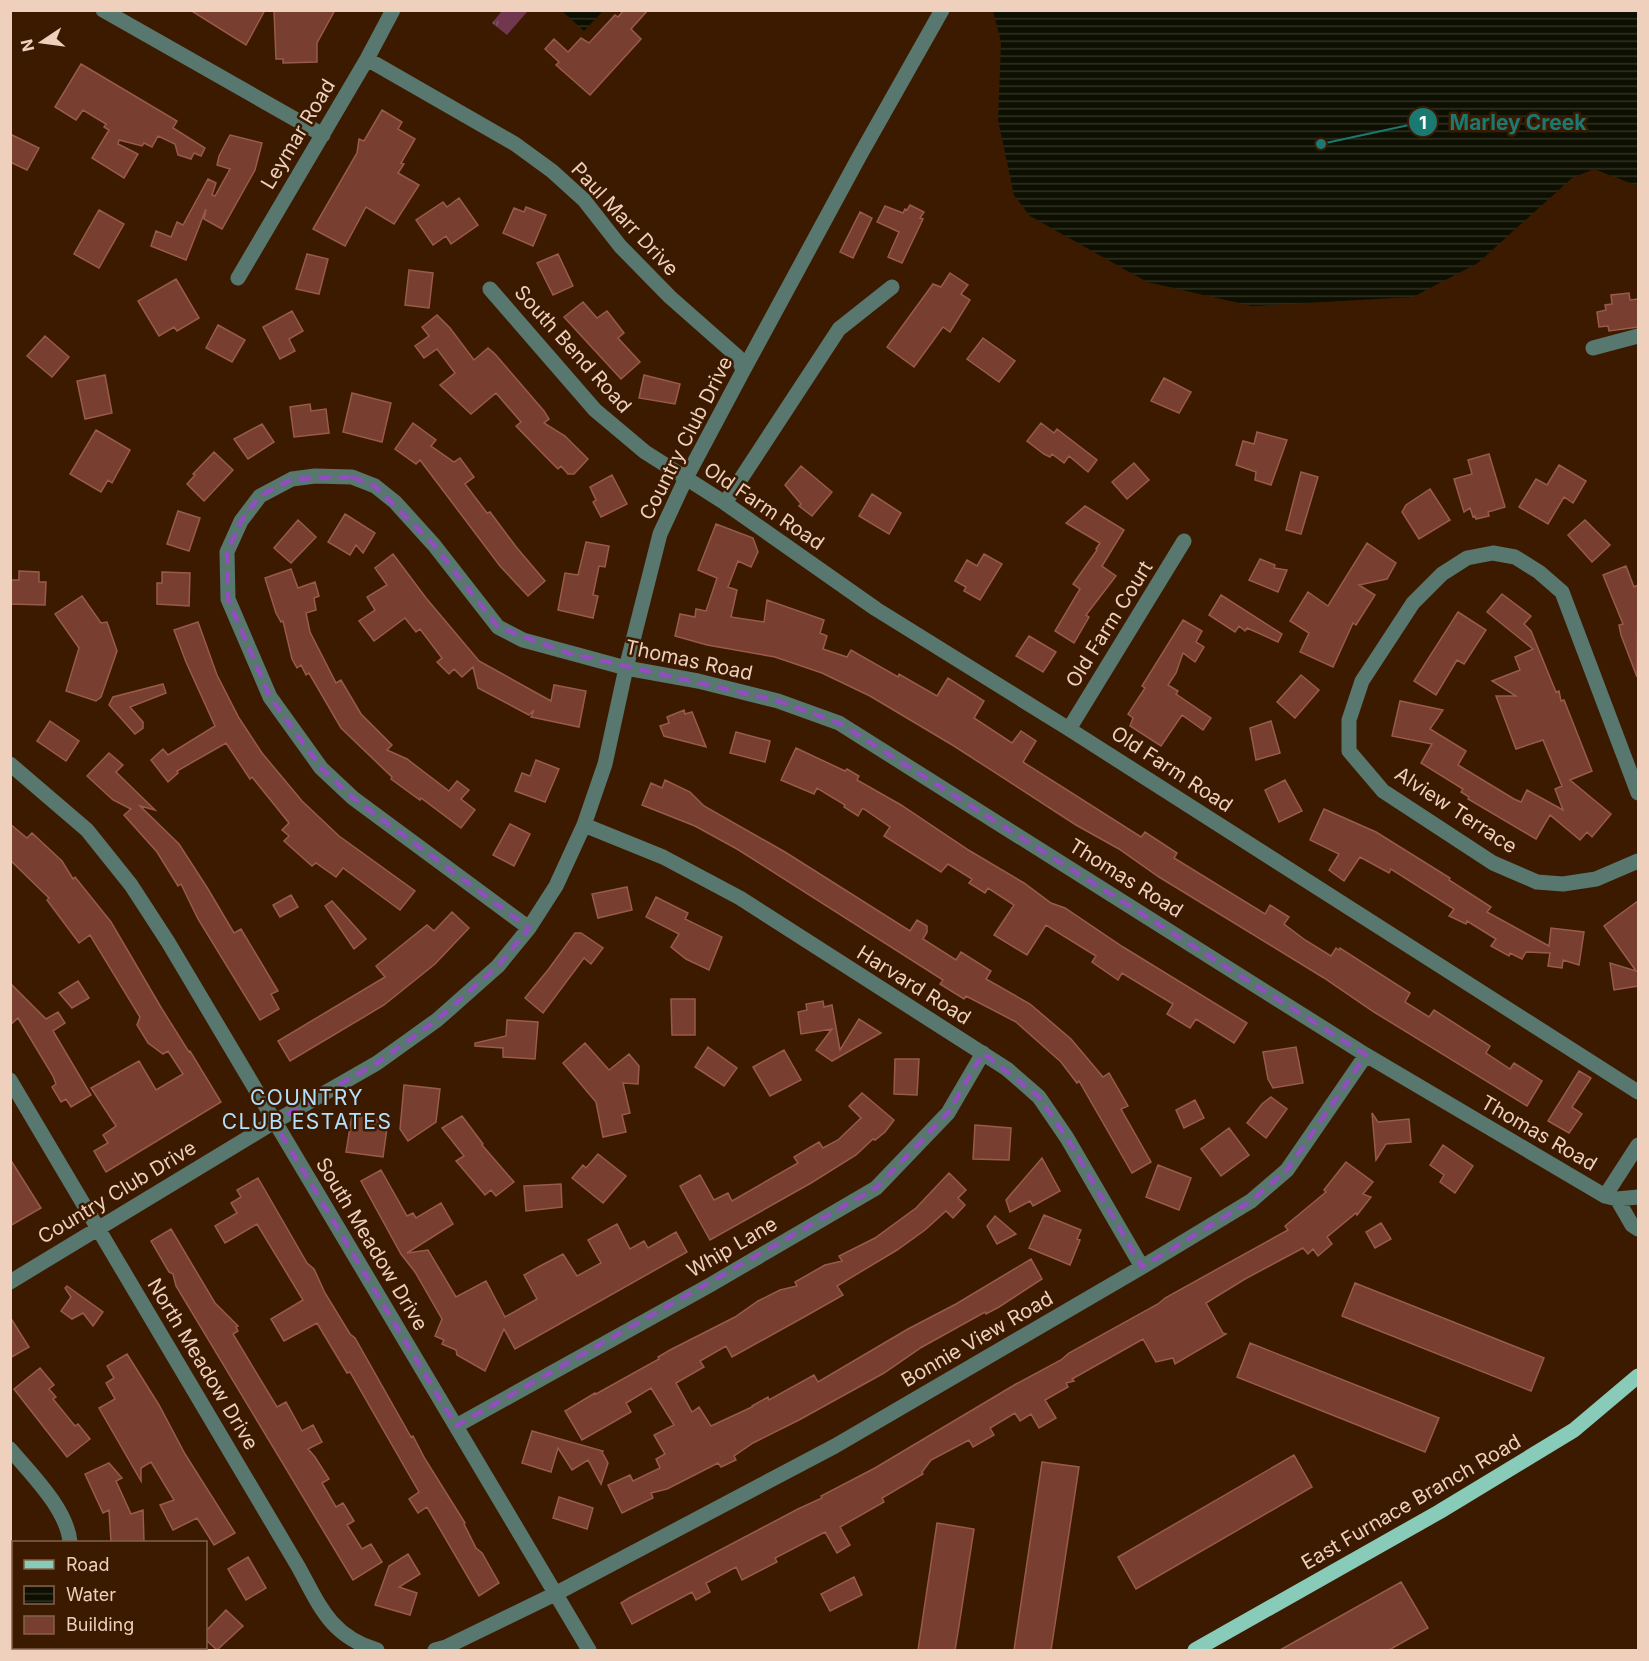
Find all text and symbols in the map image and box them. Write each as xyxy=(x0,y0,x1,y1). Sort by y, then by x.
north arrow xyxy=(12,12,72,72)
text: N xyxy=(16,37,39,54)
street label: Leymar Road xyxy=(256,75,340,193)
callout: Marley Creek xyxy=(1408,103,1598,142)
text: Marley Creek xyxy=(1450,110,1587,135)
text: 1 xyxy=(1419,112,1427,133)
street label: Paul Marr Drive xyxy=(566,157,684,281)
street label: South Bend Road xyxy=(509,280,637,418)
street label: Country Club Drive xyxy=(634,352,738,524)
street label: Old Farm Road xyxy=(699,457,829,555)
street label: Old Farm Court xyxy=(1061,556,1158,692)
street label: Thomas Road xyxy=(623,635,755,685)
street label: Old Farm Road xyxy=(1107,721,1237,817)
street label: Alview Terrace xyxy=(1390,762,1522,858)
street label: Thomas Road xyxy=(1065,833,1187,923)
street label: Harvard Road xyxy=(853,940,975,1030)
district label: COUNTRY CLUB ESTATES xyxy=(222,1085,392,1134)
street label: Thomas Road xyxy=(1477,1090,1601,1176)
street label: Country Club Drive xyxy=(34,1135,200,1249)
street label: South Meadow Drive xyxy=(311,1153,433,1335)
street label: Whip Lane xyxy=(683,1212,781,1282)
street label: North Meadow Drive xyxy=(142,1274,264,1454)
street label: Bonnie View Road xyxy=(897,1286,1057,1392)
street label: East Furnace Branch Road xyxy=(1297,1429,1525,1575)
legend xyxy=(12,1541,207,1649)
text: Road xyxy=(66,1554,109,1575)
text: Water xyxy=(66,1584,116,1605)
text: Building xyxy=(66,1614,134,1635)

